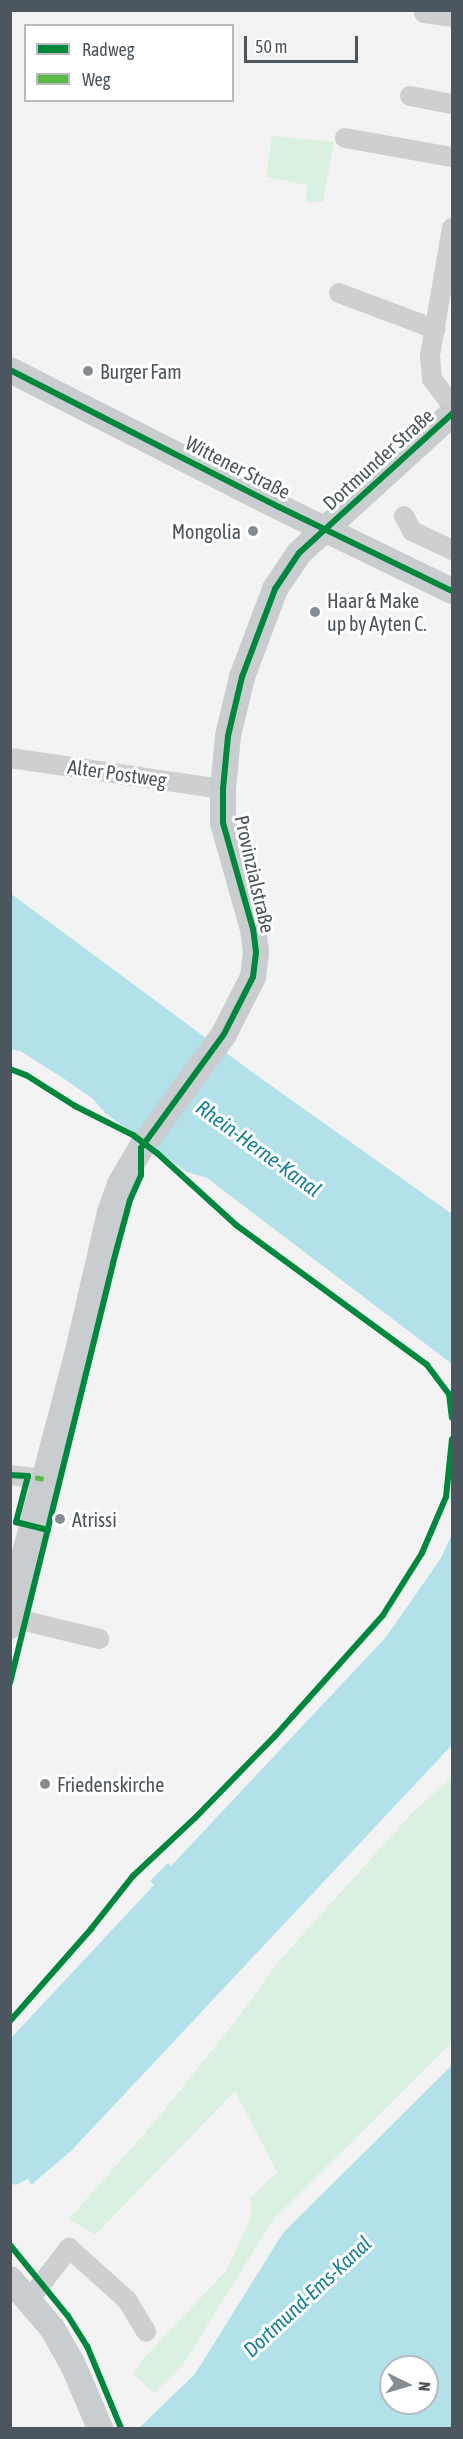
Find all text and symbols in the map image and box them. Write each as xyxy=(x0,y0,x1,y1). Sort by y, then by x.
legend xyxy=(24,24,234,102)
scale bar xyxy=(247,24,361,62)
text: 50 m xyxy=(255,36,287,57)
text: Radweg xyxy=(82,39,134,60)
text: Weg xyxy=(82,69,110,90)
place label: Burger Fam xyxy=(100,359,182,383)
marker: Burger Fam xyxy=(81,364,95,378)
street label: Dortmunder Straße xyxy=(318,403,438,515)
street label: Wittener Straße xyxy=(182,430,294,504)
place label: Mongolia xyxy=(172,519,241,543)
marker: Mongolia xyxy=(246,524,260,538)
place label: Haar & Make up by Ayten C. xyxy=(327,588,427,635)
marker: Haar & Make up by Ayten C. xyxy=(308,605,322,619)
street label: Alter Postweg xyxy=(66,754,168,792)
street label: Provinzialstraße xyxy=(230,813,280,935)
water label: Rhein-Herne-Kanal xyxy=(192,1094,326,1202)
place label: Atrissi xyxy=(72,1507,117,1531)
marker: Atrissi xyxy=(53,1512,67,1526)
place label: Friedenskirche xyxy=(57,1772,164,1796)
marker: Friedenskirche xyxy=(38,1777,52,1791)
water label: Dortmund-Ems-Kanal xyxy=(238,2230,376,2362)
north arrow xyxy=(379,2355,439,2415)
text: N xyxy=(416,2381,434,2392)

